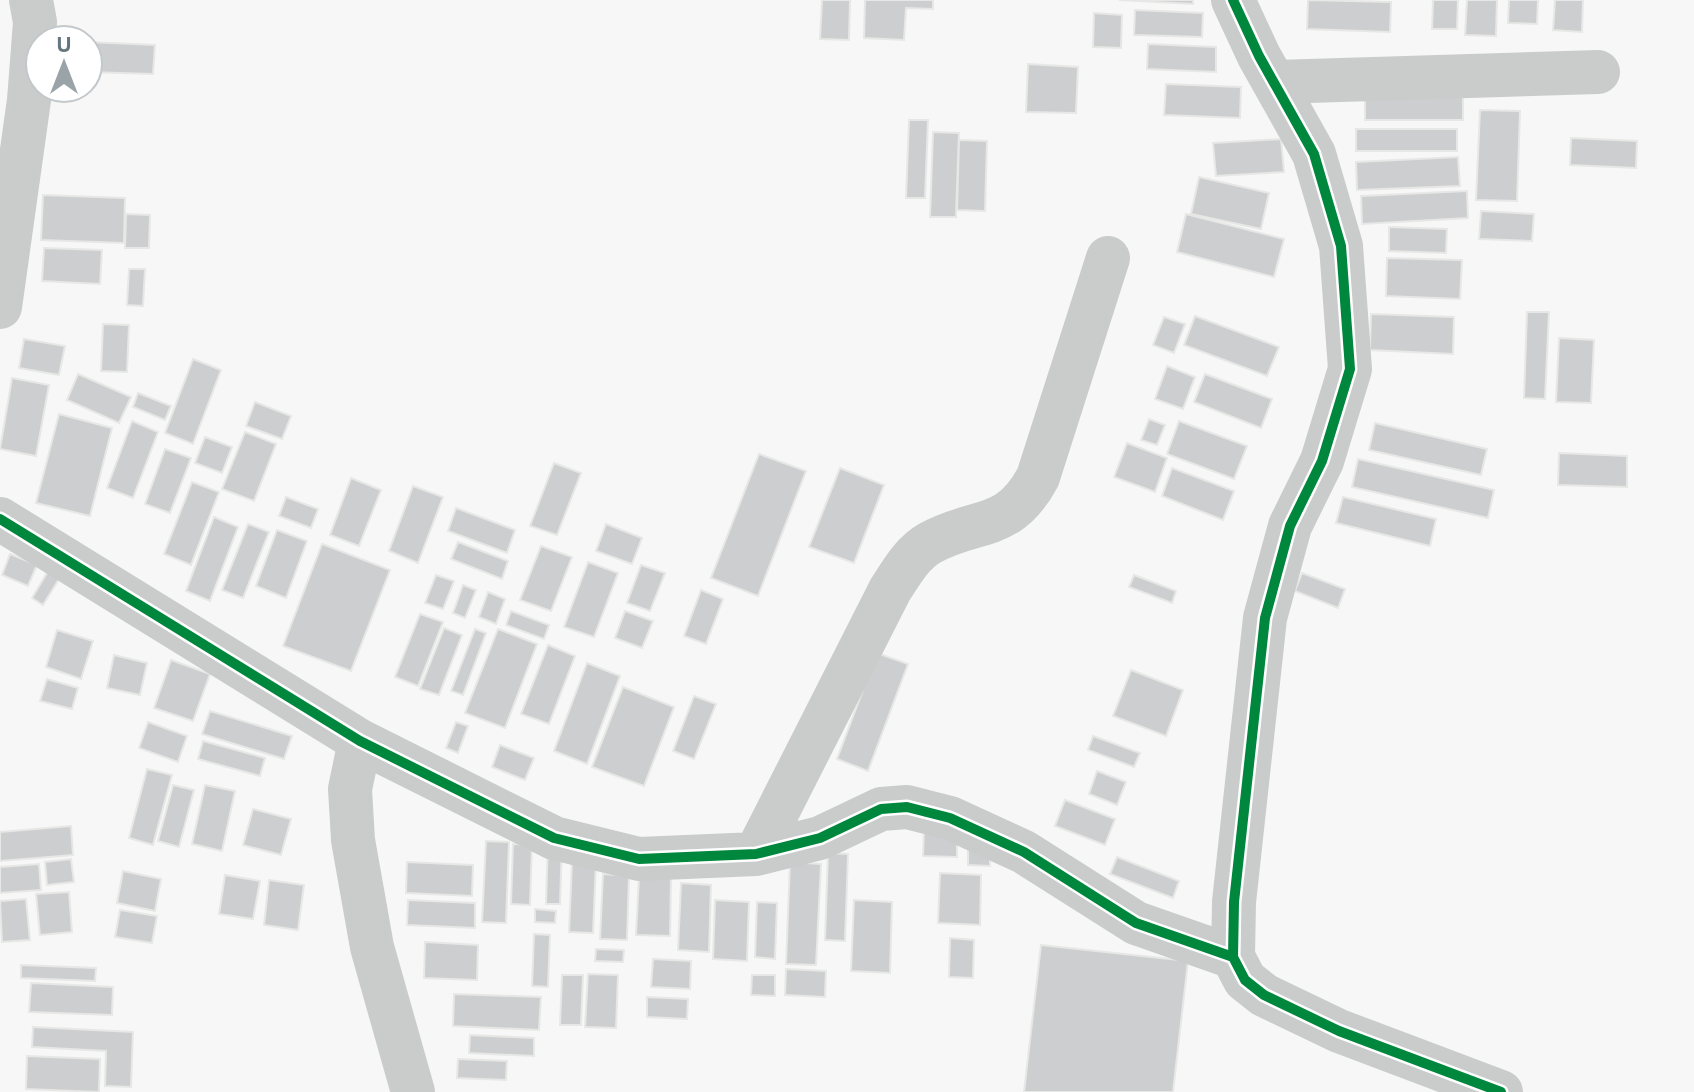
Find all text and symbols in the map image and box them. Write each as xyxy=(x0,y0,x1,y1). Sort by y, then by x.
north arrow xyxy=(24,24,104,104)
text: U xyxy=(56,31,72,56)

